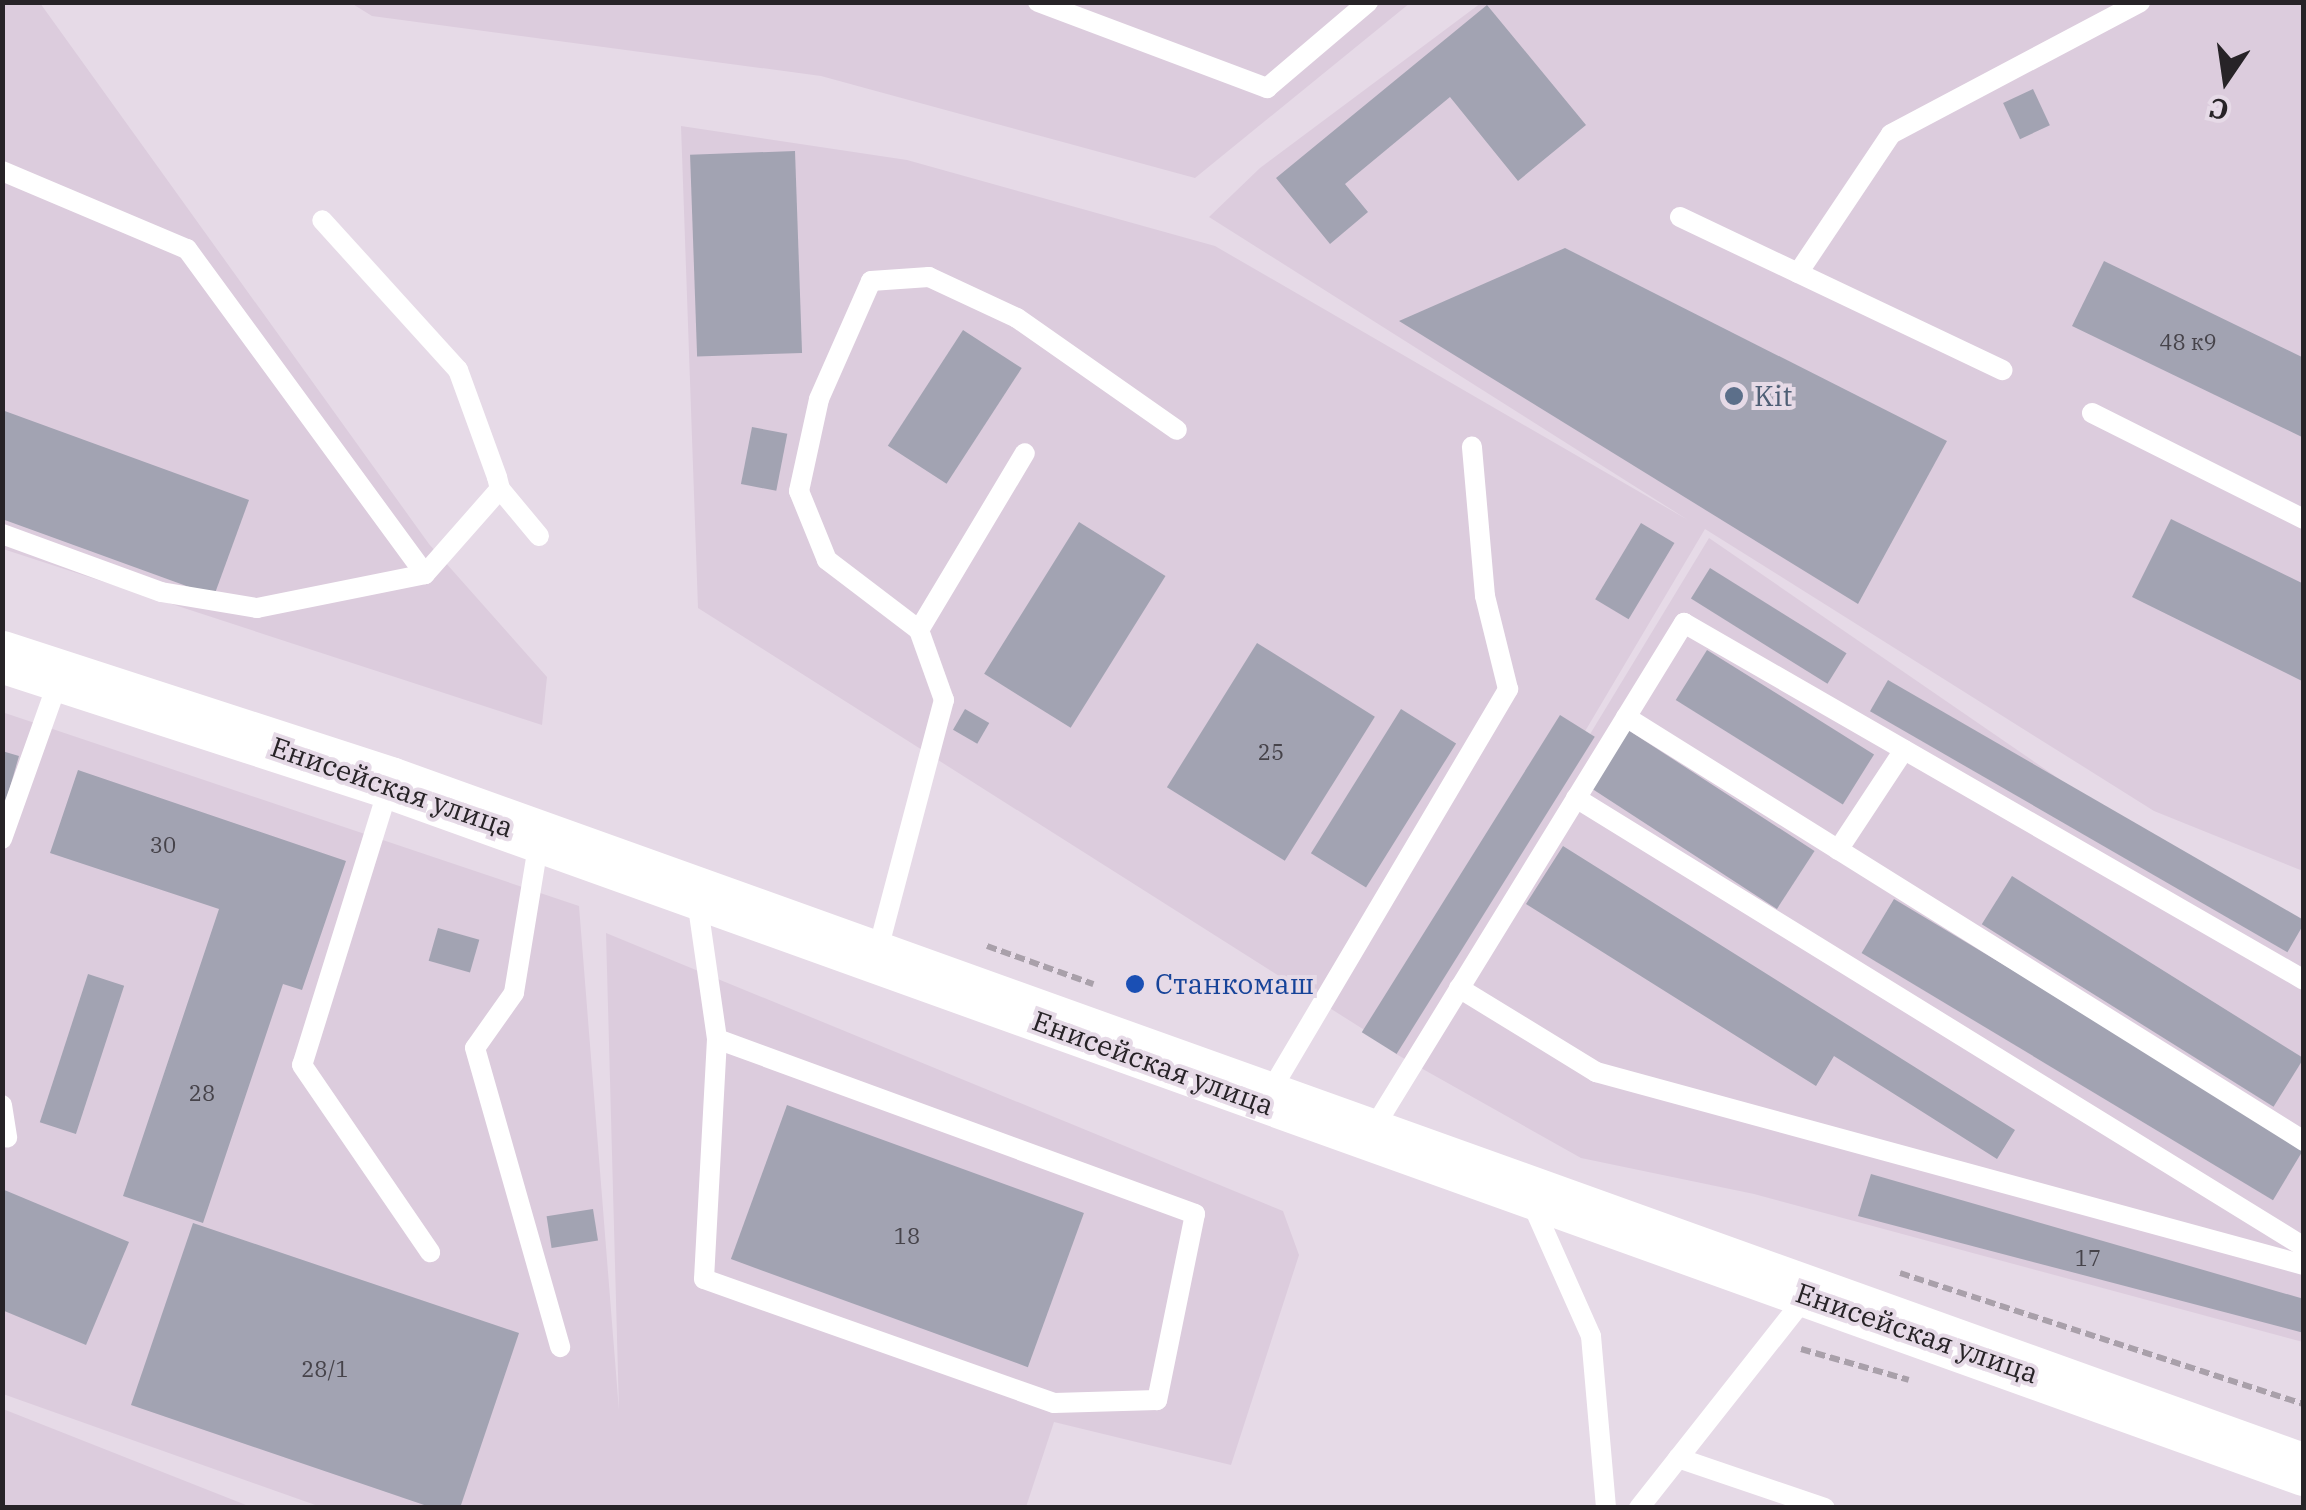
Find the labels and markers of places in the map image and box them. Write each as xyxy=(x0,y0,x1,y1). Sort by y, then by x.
place label: Kit xyxy=(1754,379,1792,413)
marker: Kit xyxy=(1723,385,1745,407)
place label: Станкомаш xyxy=(1155,967,1314,1001)
marker: Станкомаш xyxy=(1124,973,1146,995)

